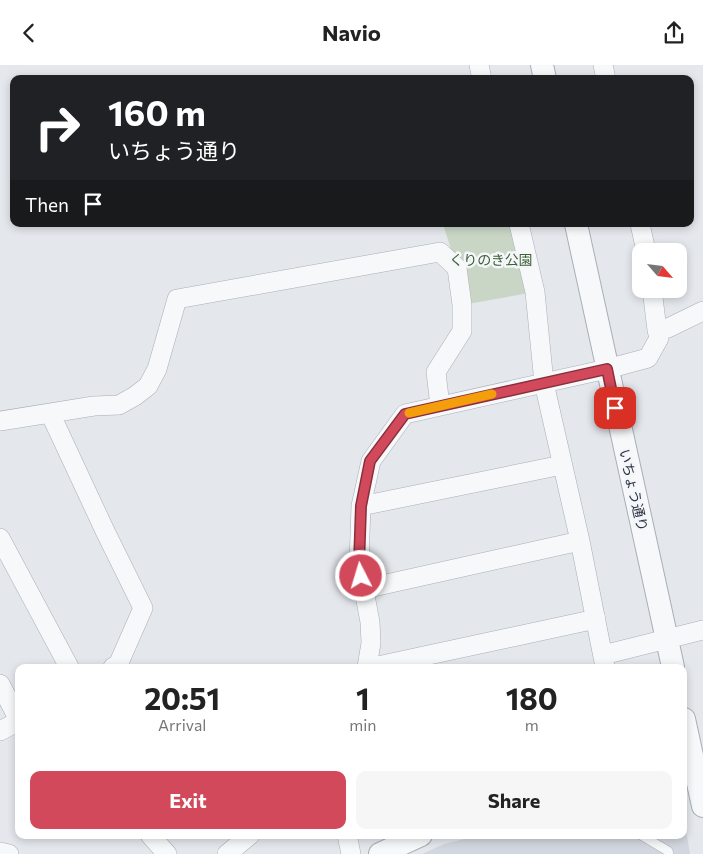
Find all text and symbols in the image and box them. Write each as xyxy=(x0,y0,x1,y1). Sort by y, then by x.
icon: back xyxy=(15,19,43,47)
text: Navio xyxy=(322,19,381,46)
icon: share xyxy=(660,19,688,47)
text: 160 m xyxy=(108,90,206,133)
icon: right xyxy=(25,95,90,160)
text: いちょう通り xyxy=(108,137,240,164)
icon: arrive xyxy=(79,190,107,218)
text: Then xyxy=(25,193,69,216)
north arrow xyxy=(632,243,688,297)
map controls xyxy=(632,243,687,298)
park label: くりのき公園 xyxy=(449,251,533,268)
pin xyxy=(594,387,636,429)
icon: arrive xyxy=(601,394,629,422)
street label: いちょう通り xyxy=(616,447,652,533)
position arrow xyxy=(334,549,386,601)
text: 20:51 xyxy=(144,679,220,716)
text: 1 xyxy=(356,679,370,716)
text: 180 xyxy=(506,679,558,716)
text: Arrival xyxy=(158,715,206,734)
text: min xyxy=(349,715,376,734)
text: m xyxy=(525,715,539,734)
button: Exit xyxy=(30,771,346,829)
button: Share xyxy=(356,771,672,829)

